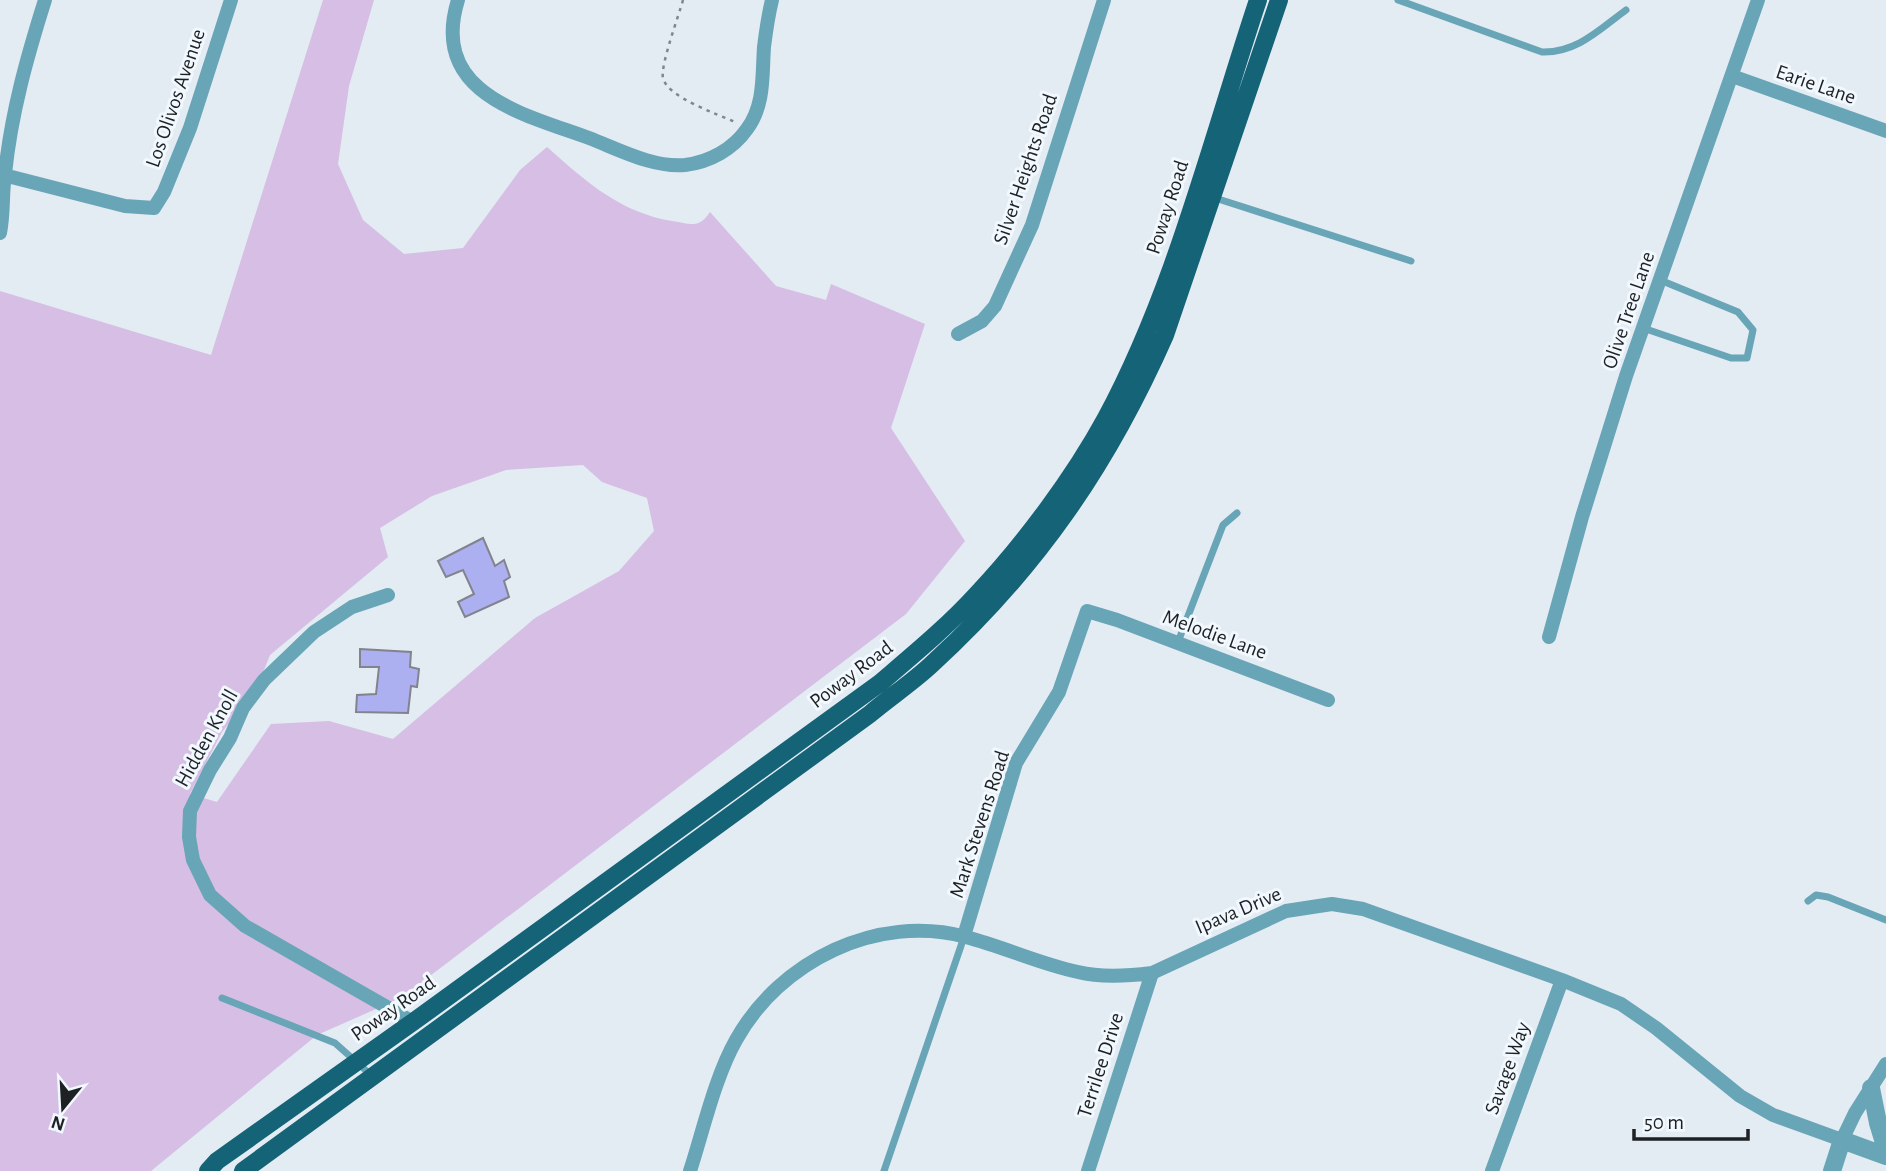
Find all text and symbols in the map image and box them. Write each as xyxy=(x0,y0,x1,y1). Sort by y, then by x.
street label: Los Olivos Avenue xyxy=(142,26,209,170)
street label: Earie Lane xyxy=(1773,61,1858,108)
street label: Silver Heights Road xyxy=(990,91,1061,247)
street label: Poway Road xyxy=(1142,157,1193,257)
street label: Olive Tree Lane xyxy=(1599,249,1658,372)
street label: Melodie Lane xyxy=(1160,606,1270,663)
street label: Poway Road xyxy=(806,637,897,712)
street label: Hidden Knoll xyxy=(171,686,242,791)
street label: Mark Stevens Road xyxy=(946,748,1013,901)
street label: Ipava Drive xyxy=(1192,883,1284,938)
street label: Poway Road xyxy=(347,972,439,1045)
street label: Terrilee Drive xyxy=(1074,1010,1127,1120)
street label: Savage Way xyxy=(1481,1019,1534,1117)
north arrow xyxy=(28,1073,98,1143)
scale bar xyxy=(1634,1098,1748,1142)
text: N xyxy=(49,1112,67,1134)
text: 50 m xyxy=(1644,1112,1684,1133)

